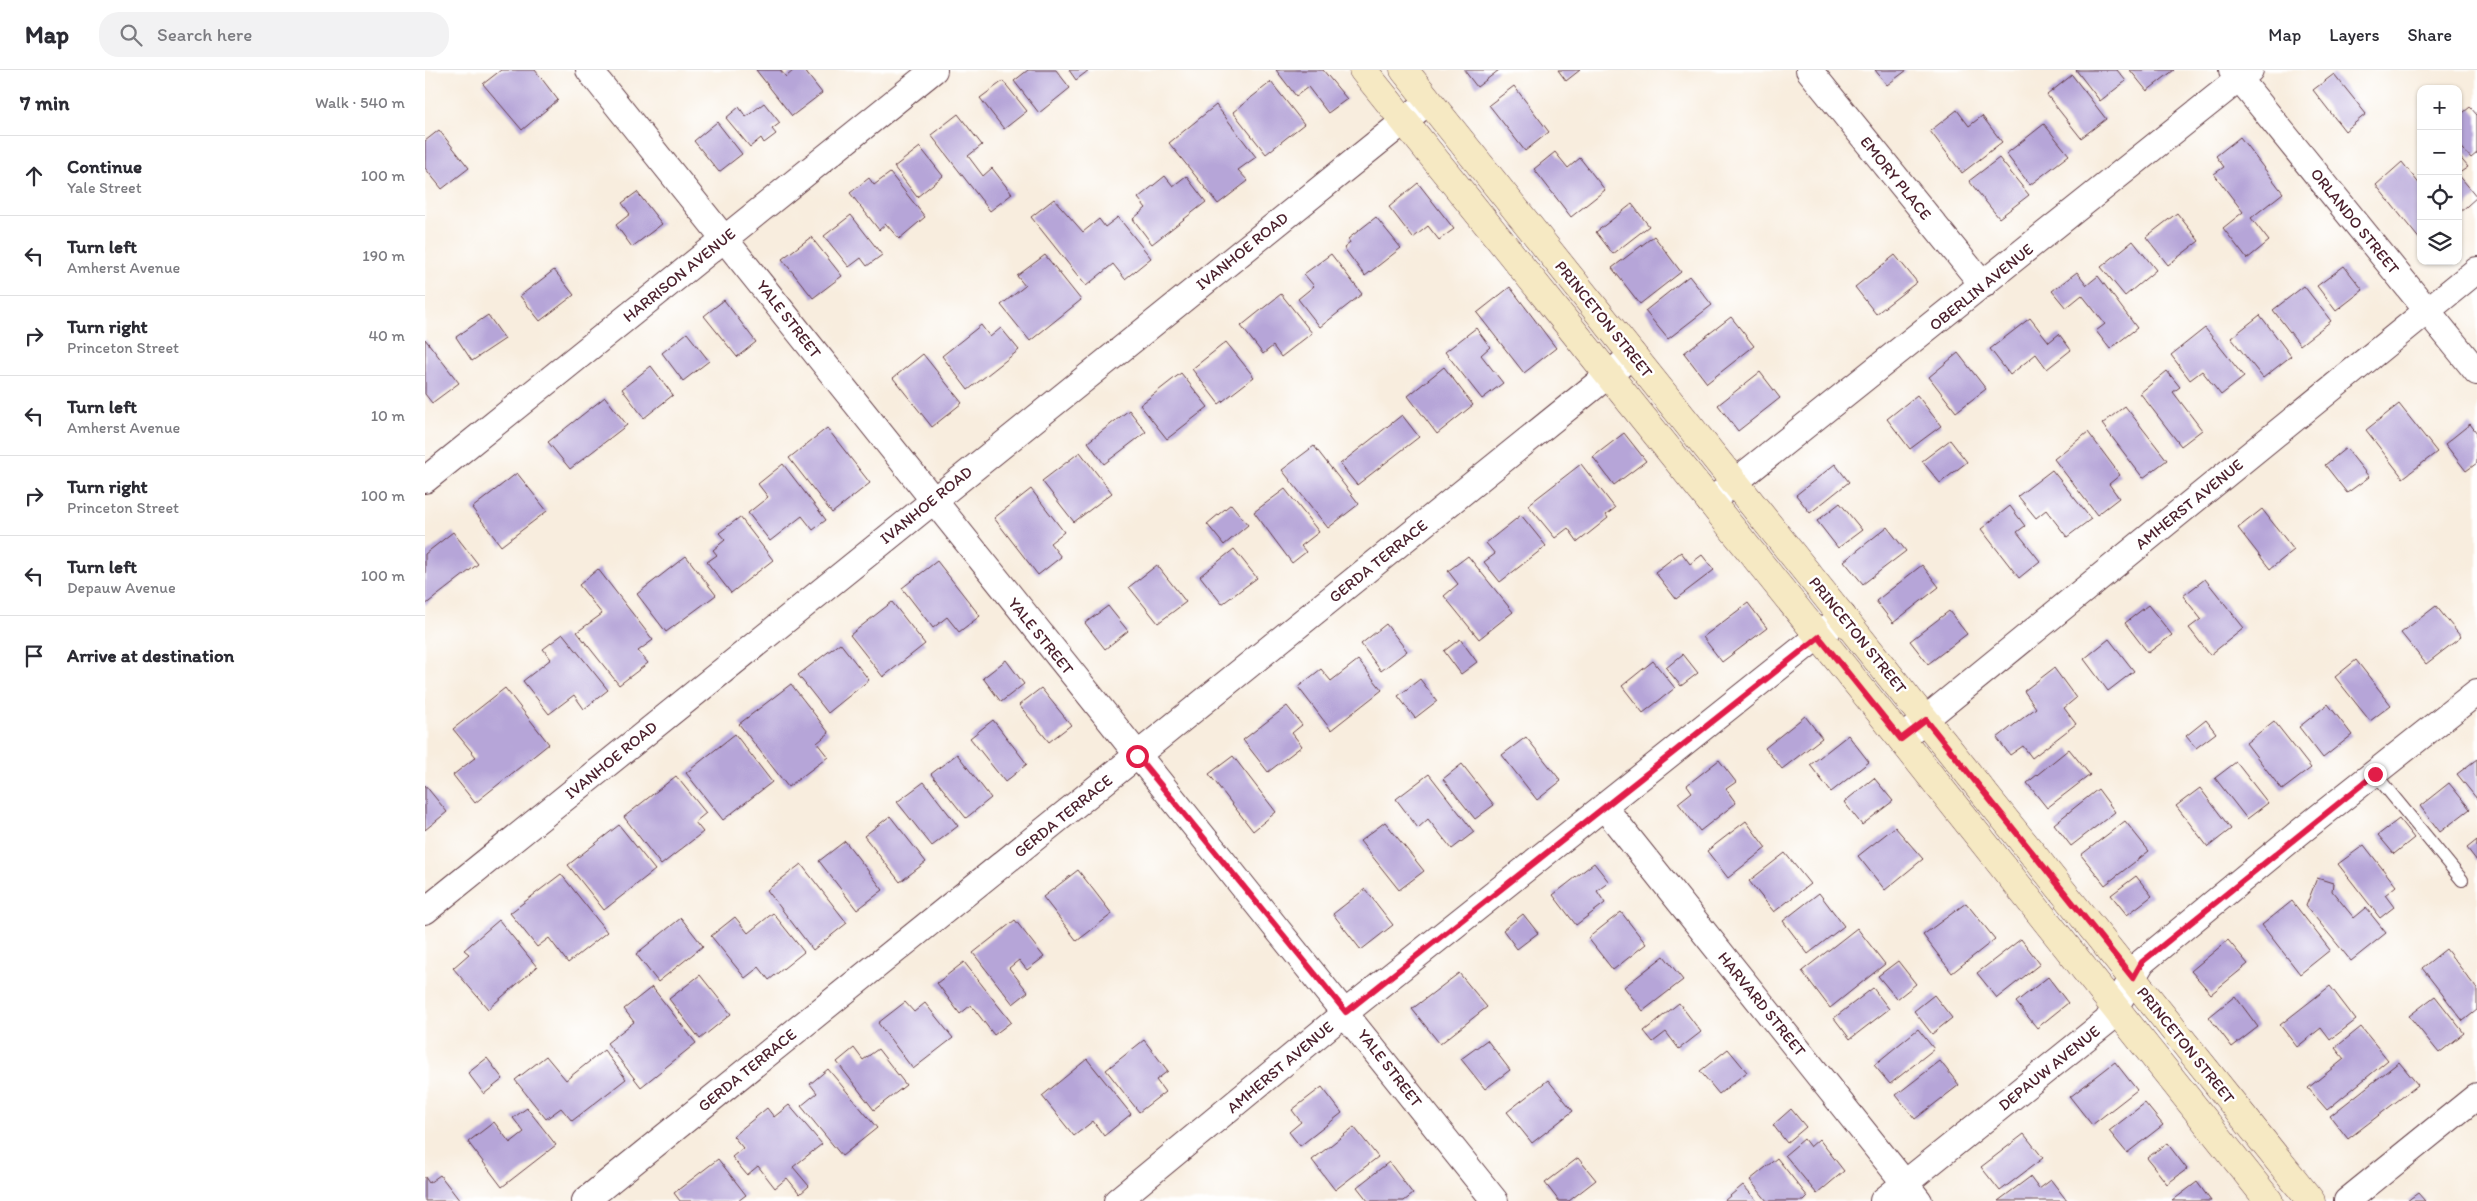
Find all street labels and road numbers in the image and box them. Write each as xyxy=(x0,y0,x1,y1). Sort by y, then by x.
street label: EMORY PLACE xyxy=(1856,132,1936,224)
street label: ORLANDO STREET xyxy=(2307,164,2403,278)
street label: IVANHOE ROAD xyxy=(1192,208,1292,294)
street label: HARRISON AVENUE xyxy=(619,224,739,326)
street label: OBERLIN AVENUE xyxy=(1925,239,2037,335)
street label: PRINCETON STREET xyxy=(1551,257,1657,381)
street label: YALE STREET xyxy=(753,276,825,362)
street label: AMHERST AVENUE xyxy=(2131,455,2247,553)
street label: IVANHOE ROAD xyxy=(876,462,976,548)
street label: GERDA TERRACE xyxy=(1325,515,1431,607)
street label: PRINCETON STREET xyxy=(1805,573,1911,697)
street label: YALE STREET xyxy=(1004,594,1078,678)
street label: IVANHOE ROAD xyxy=(561,717,661,803)
street label: GERDA TERRACE xyxy=(1010,770,1116,862)
street label: HARVARD STREET xyxy=(1714,948,1810,1060)
street label: PRINCETON STREET xyxy=(2133,983,2239,1107)
street label: AMHERST AVENUE xyxy=(1223,1017,1337,1117)
street label: DEPAUW AVENUE xyxy=(1994,1021,2104,1115)
street label: GERDA TERRACE xyxy=(694,1024,800,1116)
street label: YALE STREET xyxy=(1354,1025,1426,1111)

